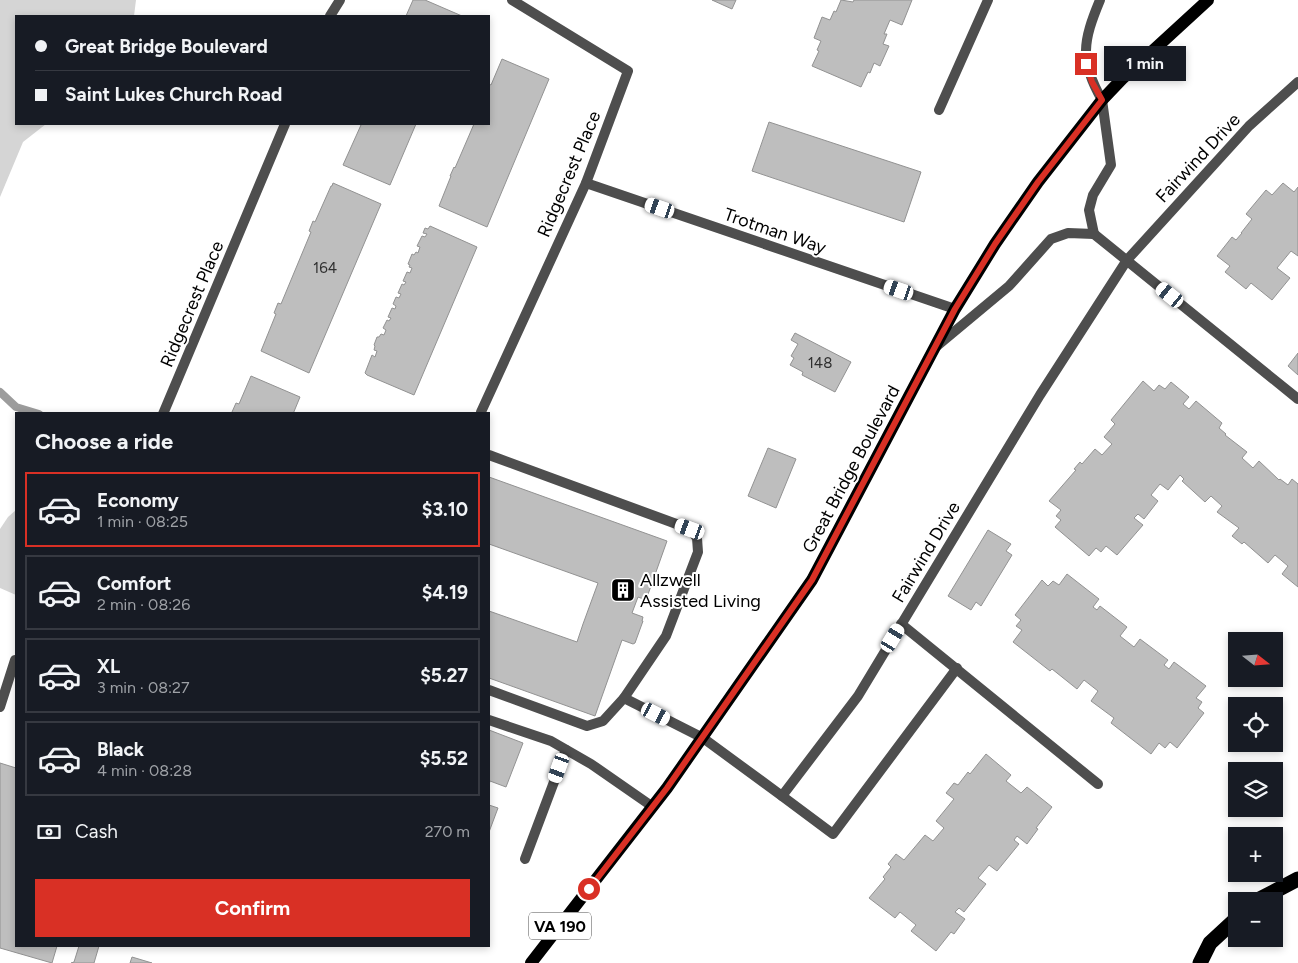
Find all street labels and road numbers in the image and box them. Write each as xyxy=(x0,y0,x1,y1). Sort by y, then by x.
street label: Ridgecrest Place xyxy=(533,108,606,240)
street label: Fairwind Drive xyxy=(1151,109,1245,207)
street label: Trotman Way xyxy=(721,203,829,259)
street label: Ridgecrest Place xyxy=(156,238,229,370)
street label: Great Bridge Boulevard xyxy=(797,381,905,557)
street label: Fairwind Drive xyxy=(887,497,965,607)
road number: VA 190 xyxy=(529,912,591,939)

